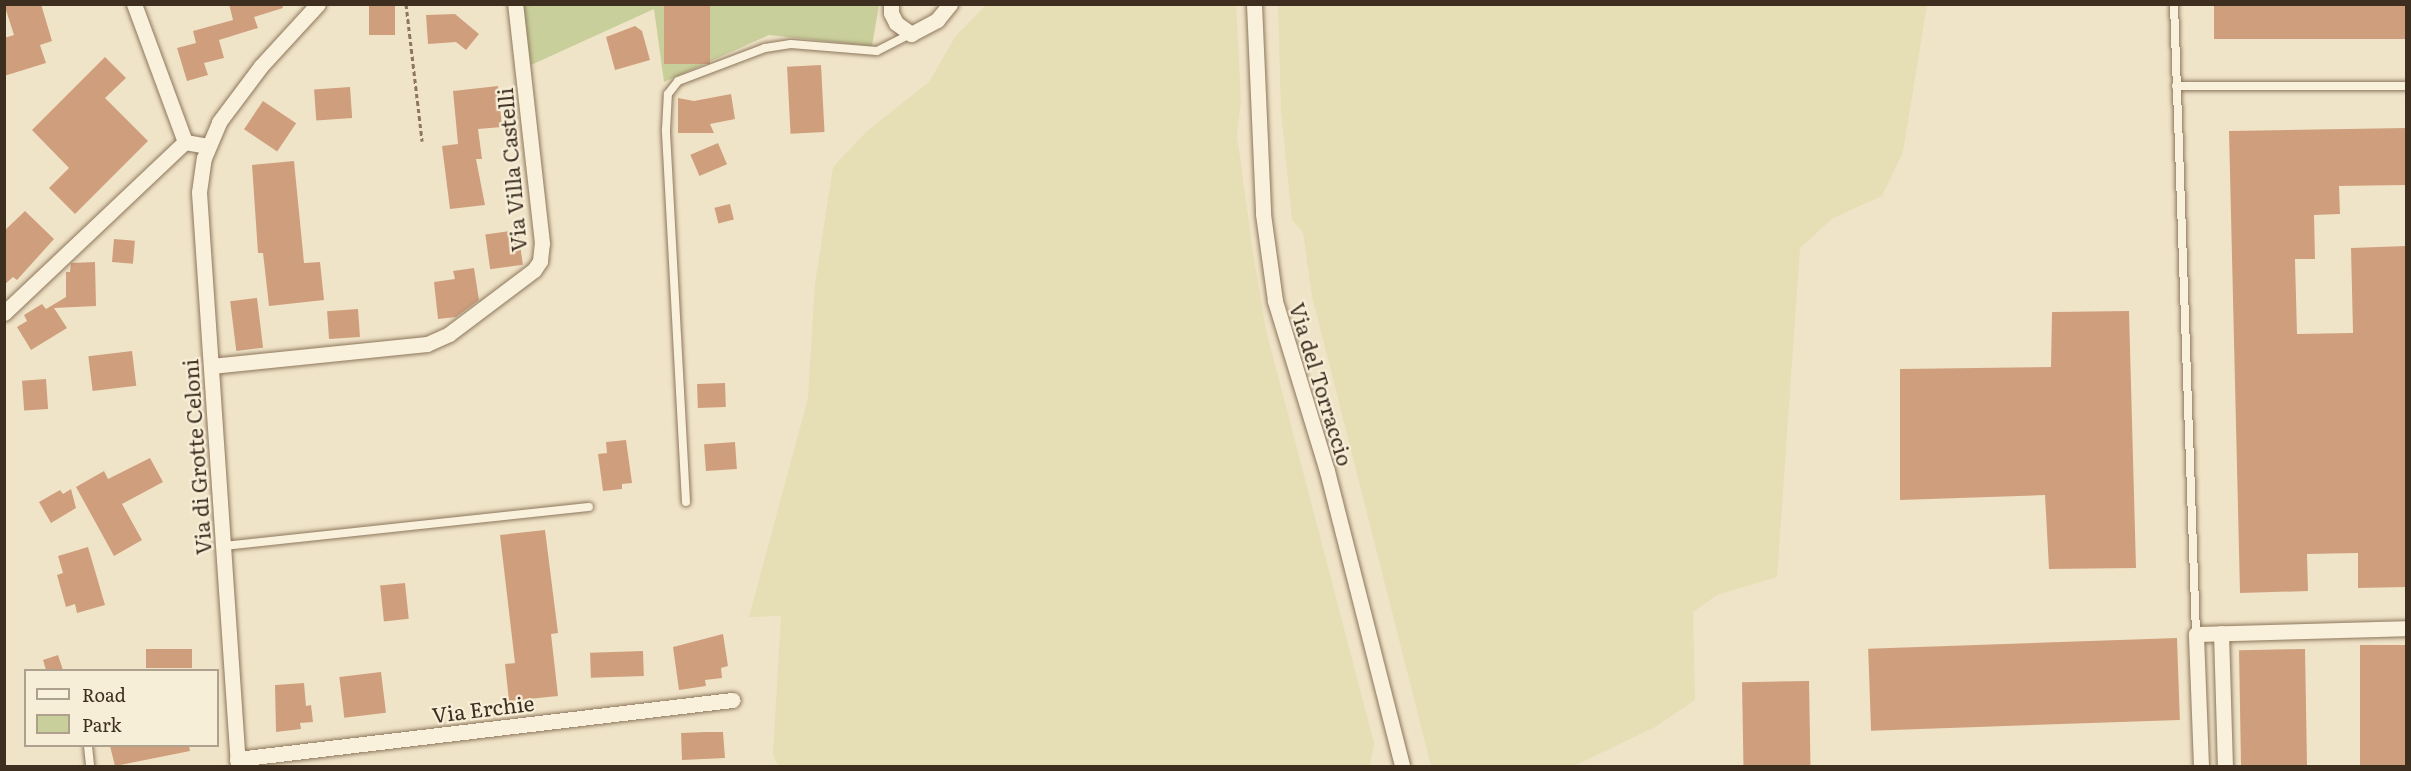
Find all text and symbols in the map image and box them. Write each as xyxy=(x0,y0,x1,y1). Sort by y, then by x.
street label: Via Villa Castelli xyxy=(491,87,531,253)
street label: Via del Torraccio xyxy=(1285,299,1359,469)
street label: Via di Grotte Celoni xyxy=(177,358,215,556)
legend xyxy=(24,669,219,747)
text: Road xyxy=(82,681,126,708)
street label: Via Erchie xyxy=(430,689,536,727)
text: Park xyxy=(82,711,121,738)

